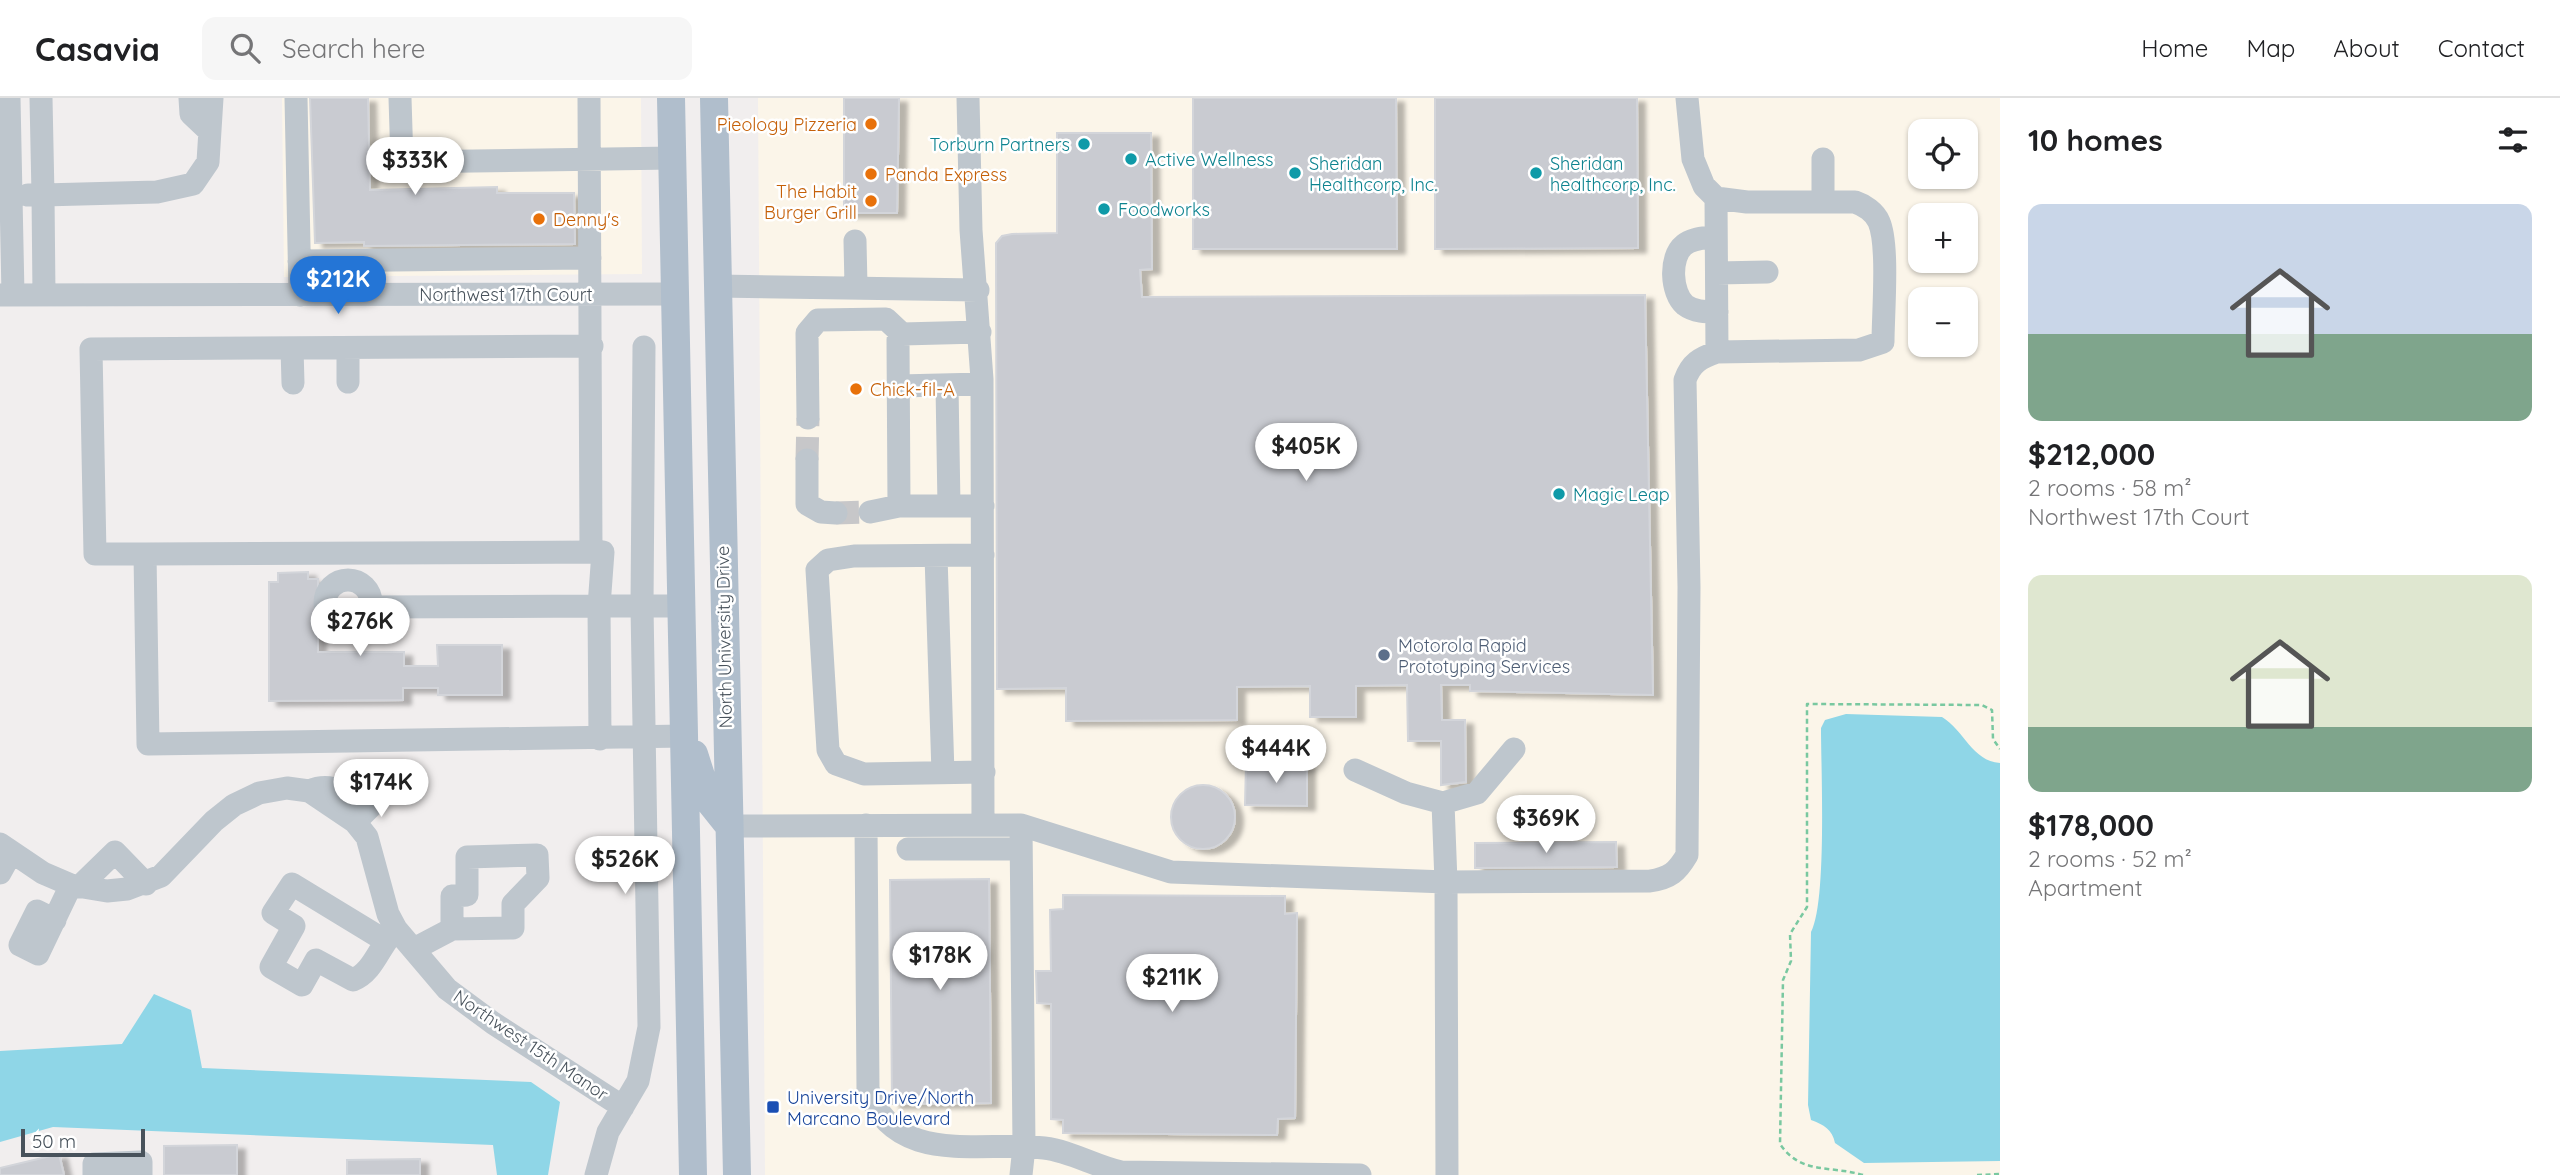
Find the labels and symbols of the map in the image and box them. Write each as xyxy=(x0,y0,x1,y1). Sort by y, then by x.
place label: Pieology Pizzeria xyxy=(717,113,857,136)
marker: Pieology Pizzeria xyxy=(863,116,879,132)
place label: Torburn Partners xyxy=(930,133,1070,156)
marker: Torburn Partners xyxy=(1076,136,1092,152)
pin: $333K xyxy=(366,138,464,197)
place label: Active Wellness xyxy=(1145,148,1273,171)
marker: Active Wellness xyxy=(1123,151,1139,167)
place label: Sheridan Healthcorp, Inc. xyxy=(1309,152,1437,196)
place label: Sheridan healthcorp, Inc. xyxy=(1550,152,1676,196)
place label: Panda Express xyxy=(885,163,1007,186)
marker: Sheridan Healthcorp, Inc. xyxy=(1287,165,1303,181)
marker: Sheridan healthcorp, Inc. xyxy=(1528,165,1544,181)
marker: Panda Express xyxy=(863,166,879,182)
place label: The Habit Burger Grill xyxy=(764,180,857,224)
marker: The Habit Burger Grill xyxy=(863,193,879,209)
place label: Foodworks xyxy=(1118,198,1210,221)
marker: Foodworks xyxy=(1096,201,1112,217)
place label: Denny's xyxy=(553,208,619,231)
marker: Denny's xyxy=(531,211,547,227)
pin: $212K xyxy=(289,256,387,316)
street label: Northwest 17th Court xyxy=(419,283,593,306)
place label: Chick-fil-A xyxy=(870,378,955,401)
marker: Chick-fil-A xyxy=(848,381,864,397)
pin: $405K xyxy=(1257,424,1355,483)
place label: Magic Leap xyxy=(1573,483,1670,506)
marker: Magic Leap xyxy=(1551,486,1567,502)
street label: North University Drive xyxy=(711,545,737,729)
pin: $276K xyxy=(311,598,409,658)
place label: Motorola Rapid Prototyping Services xyxy=(1398,634,1570,678)
marker: Motorola Rapid Prototyping Services xyxy=(1376,647,1392,663)
pin: $444K xyxy=(1227,726,1325,785)
pin: $174K xyxy=(332,760,430,819)
pin: $369K xyxy=(1497,796,1595,855)
pin: $526K xyxy=(576,836,674,896)
pin: $178K xyxy=(891,932,989,992)
pin: $211K xyxy=(1123,954,1221,1014)
street label: Northwest 15th Manor xyxy=(449,985,613,1105)
place label: University Drive/North Marcano Boulevard xyxy=(787,1086,974,1130)
marker: University Drive/North Marcano Boulevard xyxy=(765,1099,781,1115)
scale bar xyxy=(21,1126,145,1158)

